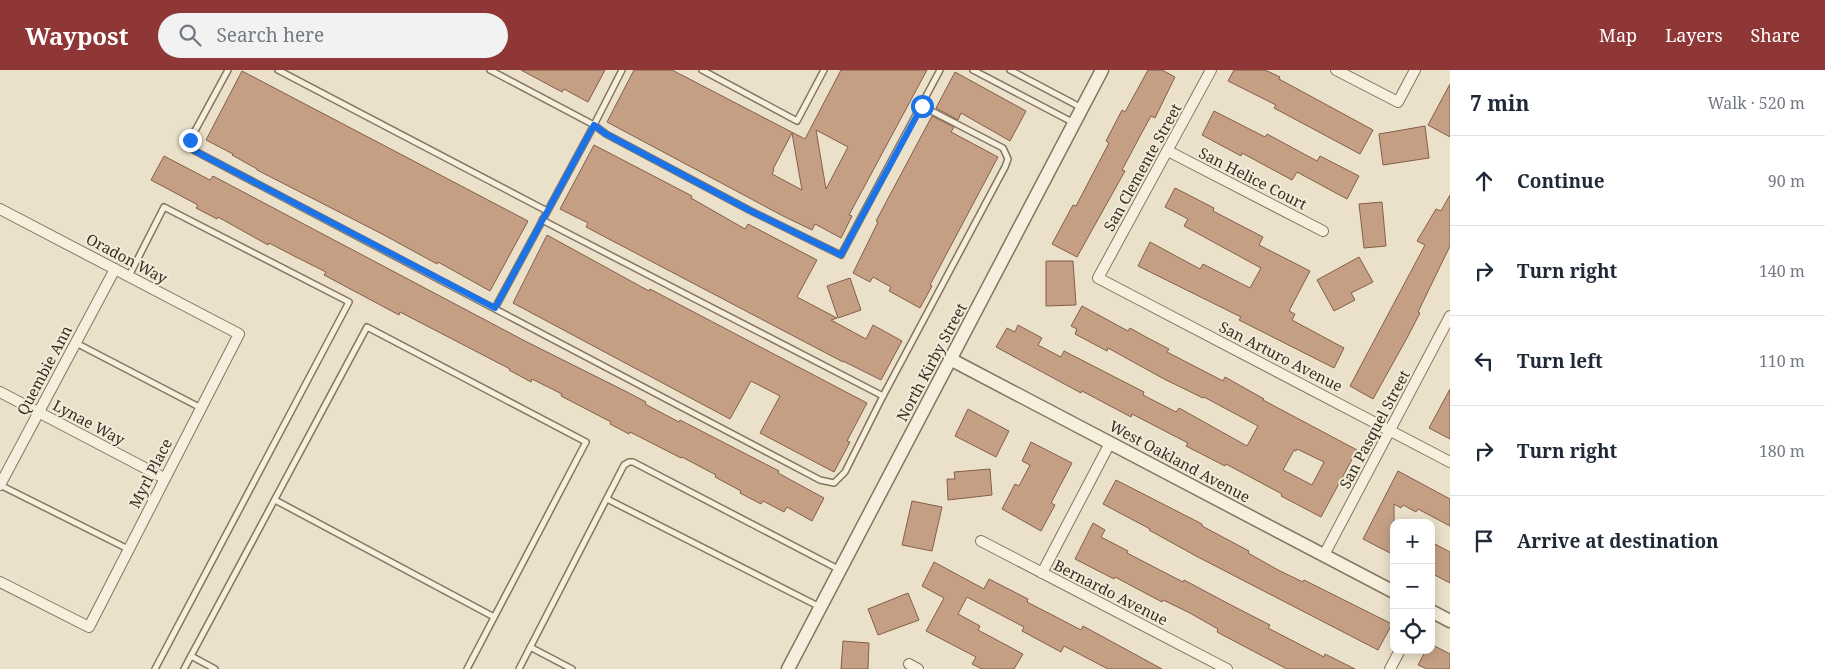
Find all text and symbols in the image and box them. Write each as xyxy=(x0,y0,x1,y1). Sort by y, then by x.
search box xyxy=(158,13,508,58)
text: Waypost xyxy=(25,19,128,52)
icon: search xyxy=(176,21,204,49)
text: Search here xyxy=(216,22,324,48)
text: Map xyxy=(1599,23,1637,47)
text: Layers xyxy=(1665,23,1723,47)
text: Share xyxy=(1751,23,1800,47)
text: 7 min xyxy=(1470,89,1529,117)
text: Walk · 520 m xyxy=(1708,92,1805,114)
route start xyxy=(911,95,934,118)
street label: San Clemente Street xyxy=(1099,100,1185,234)
route end xyxy=(179,129,202,152)
street label: San Helice Court xyxy=(1196,142,1310,214)
icon: ahead xyxy=(1470,167,1498,195)
text: Continue xyxy=(1517,168,1605,194)
text: 90 m xyxy=(1768,170,1805,192)
street label: Oradon Way xyxy=(83,228,171,288)
icon: right xyxy=(1470,257,1498,285)
text: Turn right xyxy=(1517,258,1617,284)
text: 140 m xyxy=(1759,260,1805,282)
street label: North Kirby Street xyxy=(891,299,971,425)
street label: San Arturo Avenue xyxy=(1216,316,1346,396)
street label: Quembie Ann xyxy=(12,321,76,418)
icon: left xyxy=(1470,347,1498,375)
text: Turn left xyxy=(1517,348,1603,374)
text: 110 m xyxy=(1759,350,1805,372)
street label: San Pasquel Street xyxy=(1334,366,1414,492)
street label: Lynae Way xyxy=(50,395,129,450)
street label: West Oakland Avenue xyxy=(1106,415,1254,507)
street label: Myrl Place xyxy=(124,435,176,511)
icon: right xyxy=(1470,437,1498,465)
text: Turn right xyxy=(1517,438,1617,464)
text: 180 m xyxy=(1759,440,1805,462)
map controls xyxy=(1390,519,1435,654)
button: + xyxy=(1390,519,1435,564)
icon: arrive xyxy=(1470,527,1498,555)
text: Arrive at destination xyxy=(1517,528,1719,554)
street label: Bernardo Avenue xyxy=(1051,555,1171,629)
button: − xyxy=(1390,564,1435,609)
button: locate xyxy=(1390,609,1435,654)

